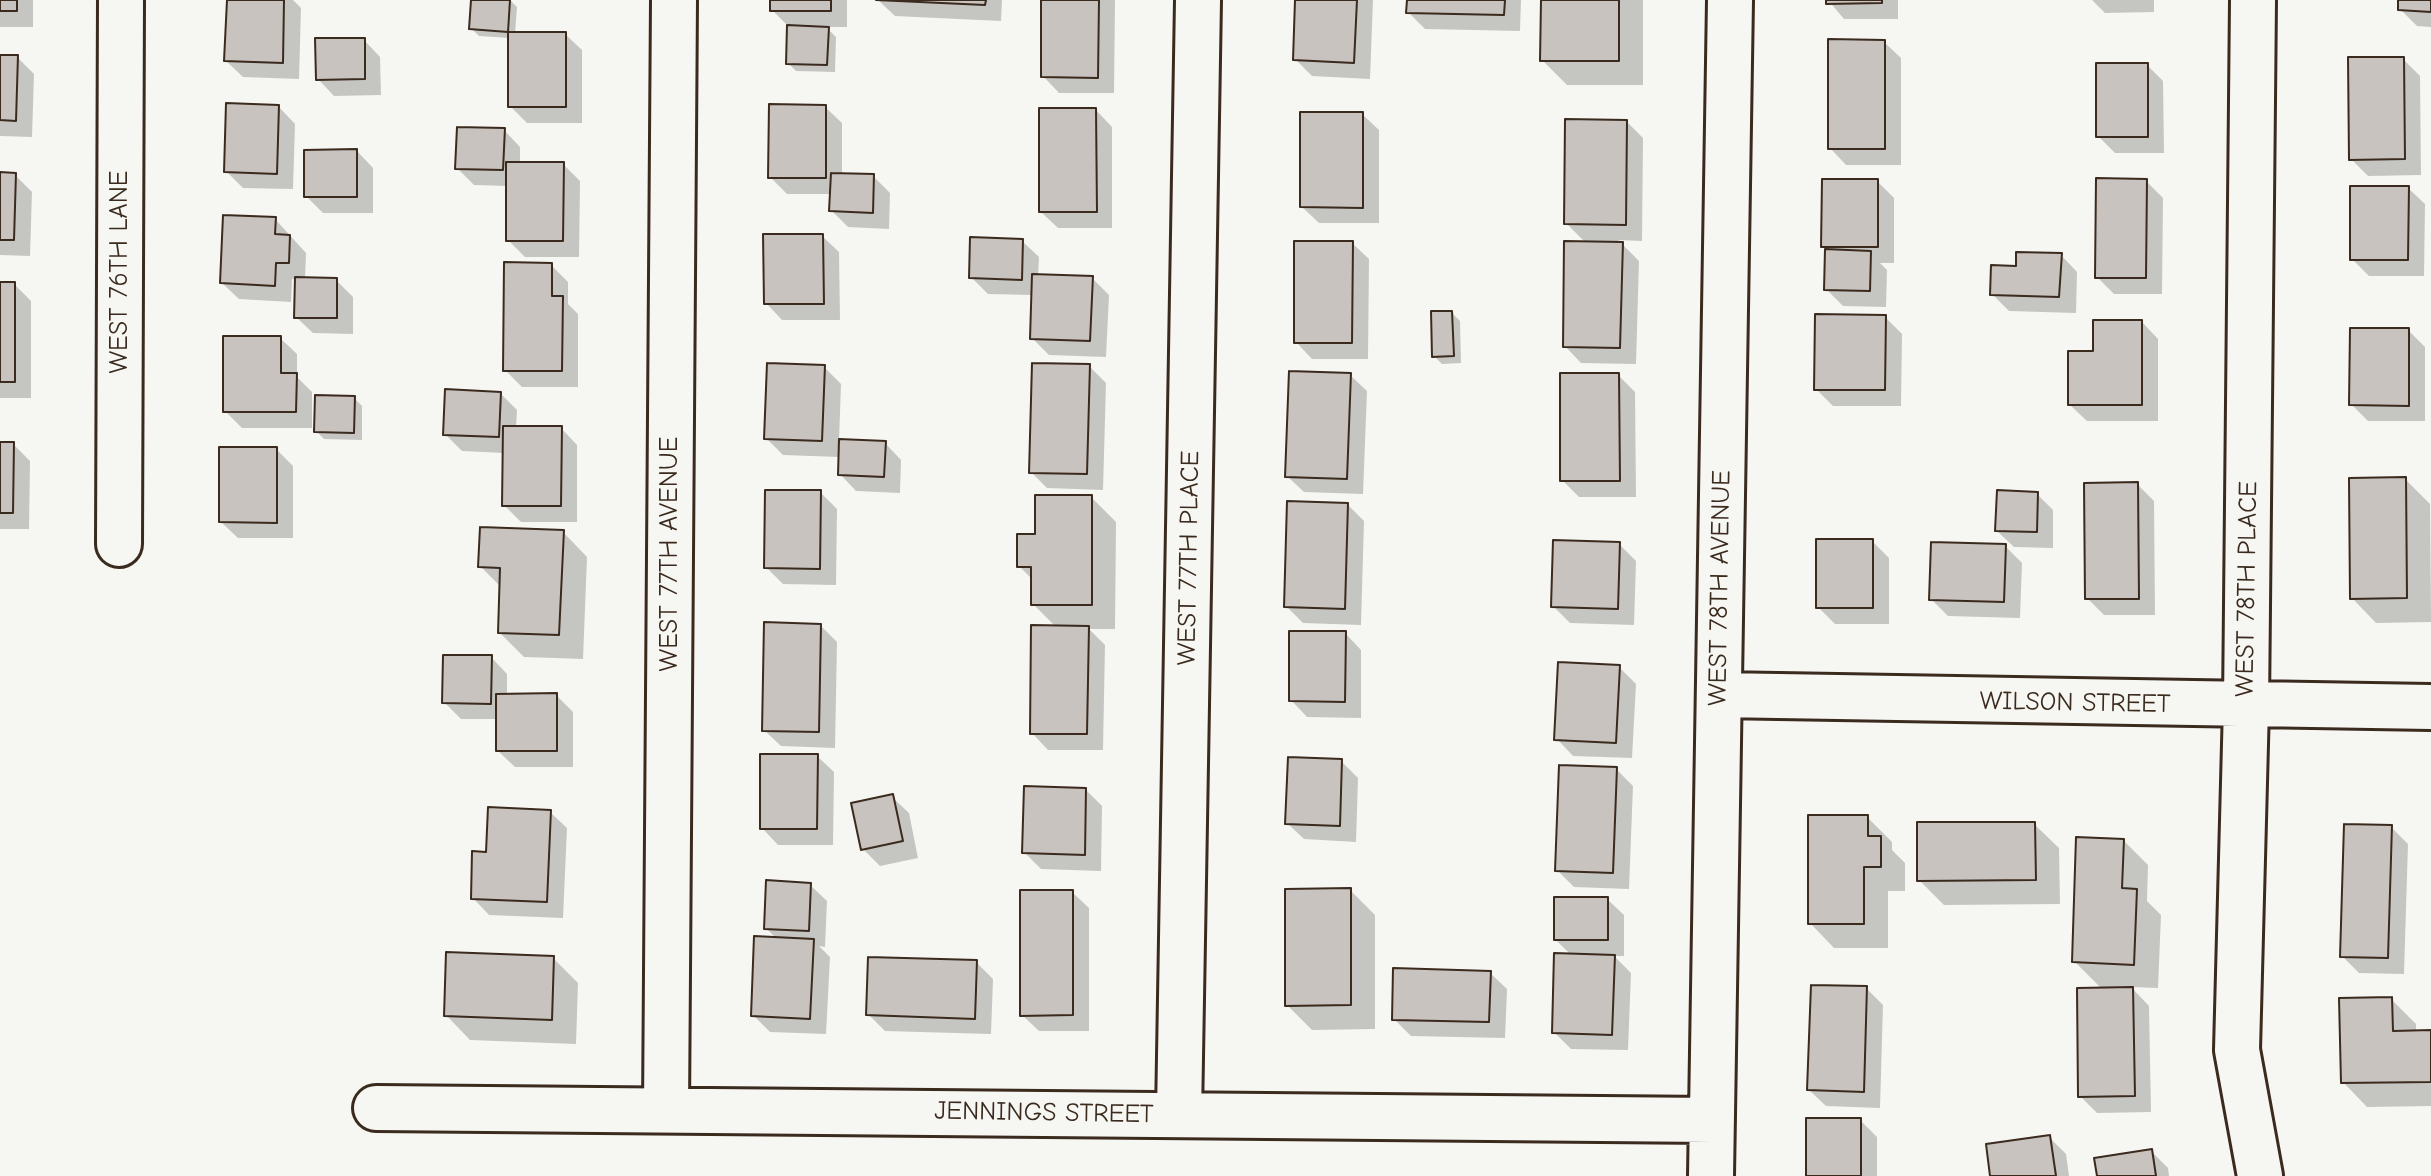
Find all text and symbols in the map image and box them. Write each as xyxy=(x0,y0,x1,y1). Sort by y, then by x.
street label: WEST 76TH LANE xyxy=(104,171,136,373)
street label: WEST 77TH AVENUE xyxy=(654,437,686,671)
street label: WEST 77TH PLACE xyxy=(1172,450,1206,666)
street label: WEST 78TH AVENUE xyxy=(1702,470,1738,706)
street label: WEST 78TH PLACE xyxy=(2230,481,2264,697)
street label: WILSON STREET xyxy=(1979,686,2171,720)
street label: JENNINGS STREET xyxy=(934,1095,1154,1131)

